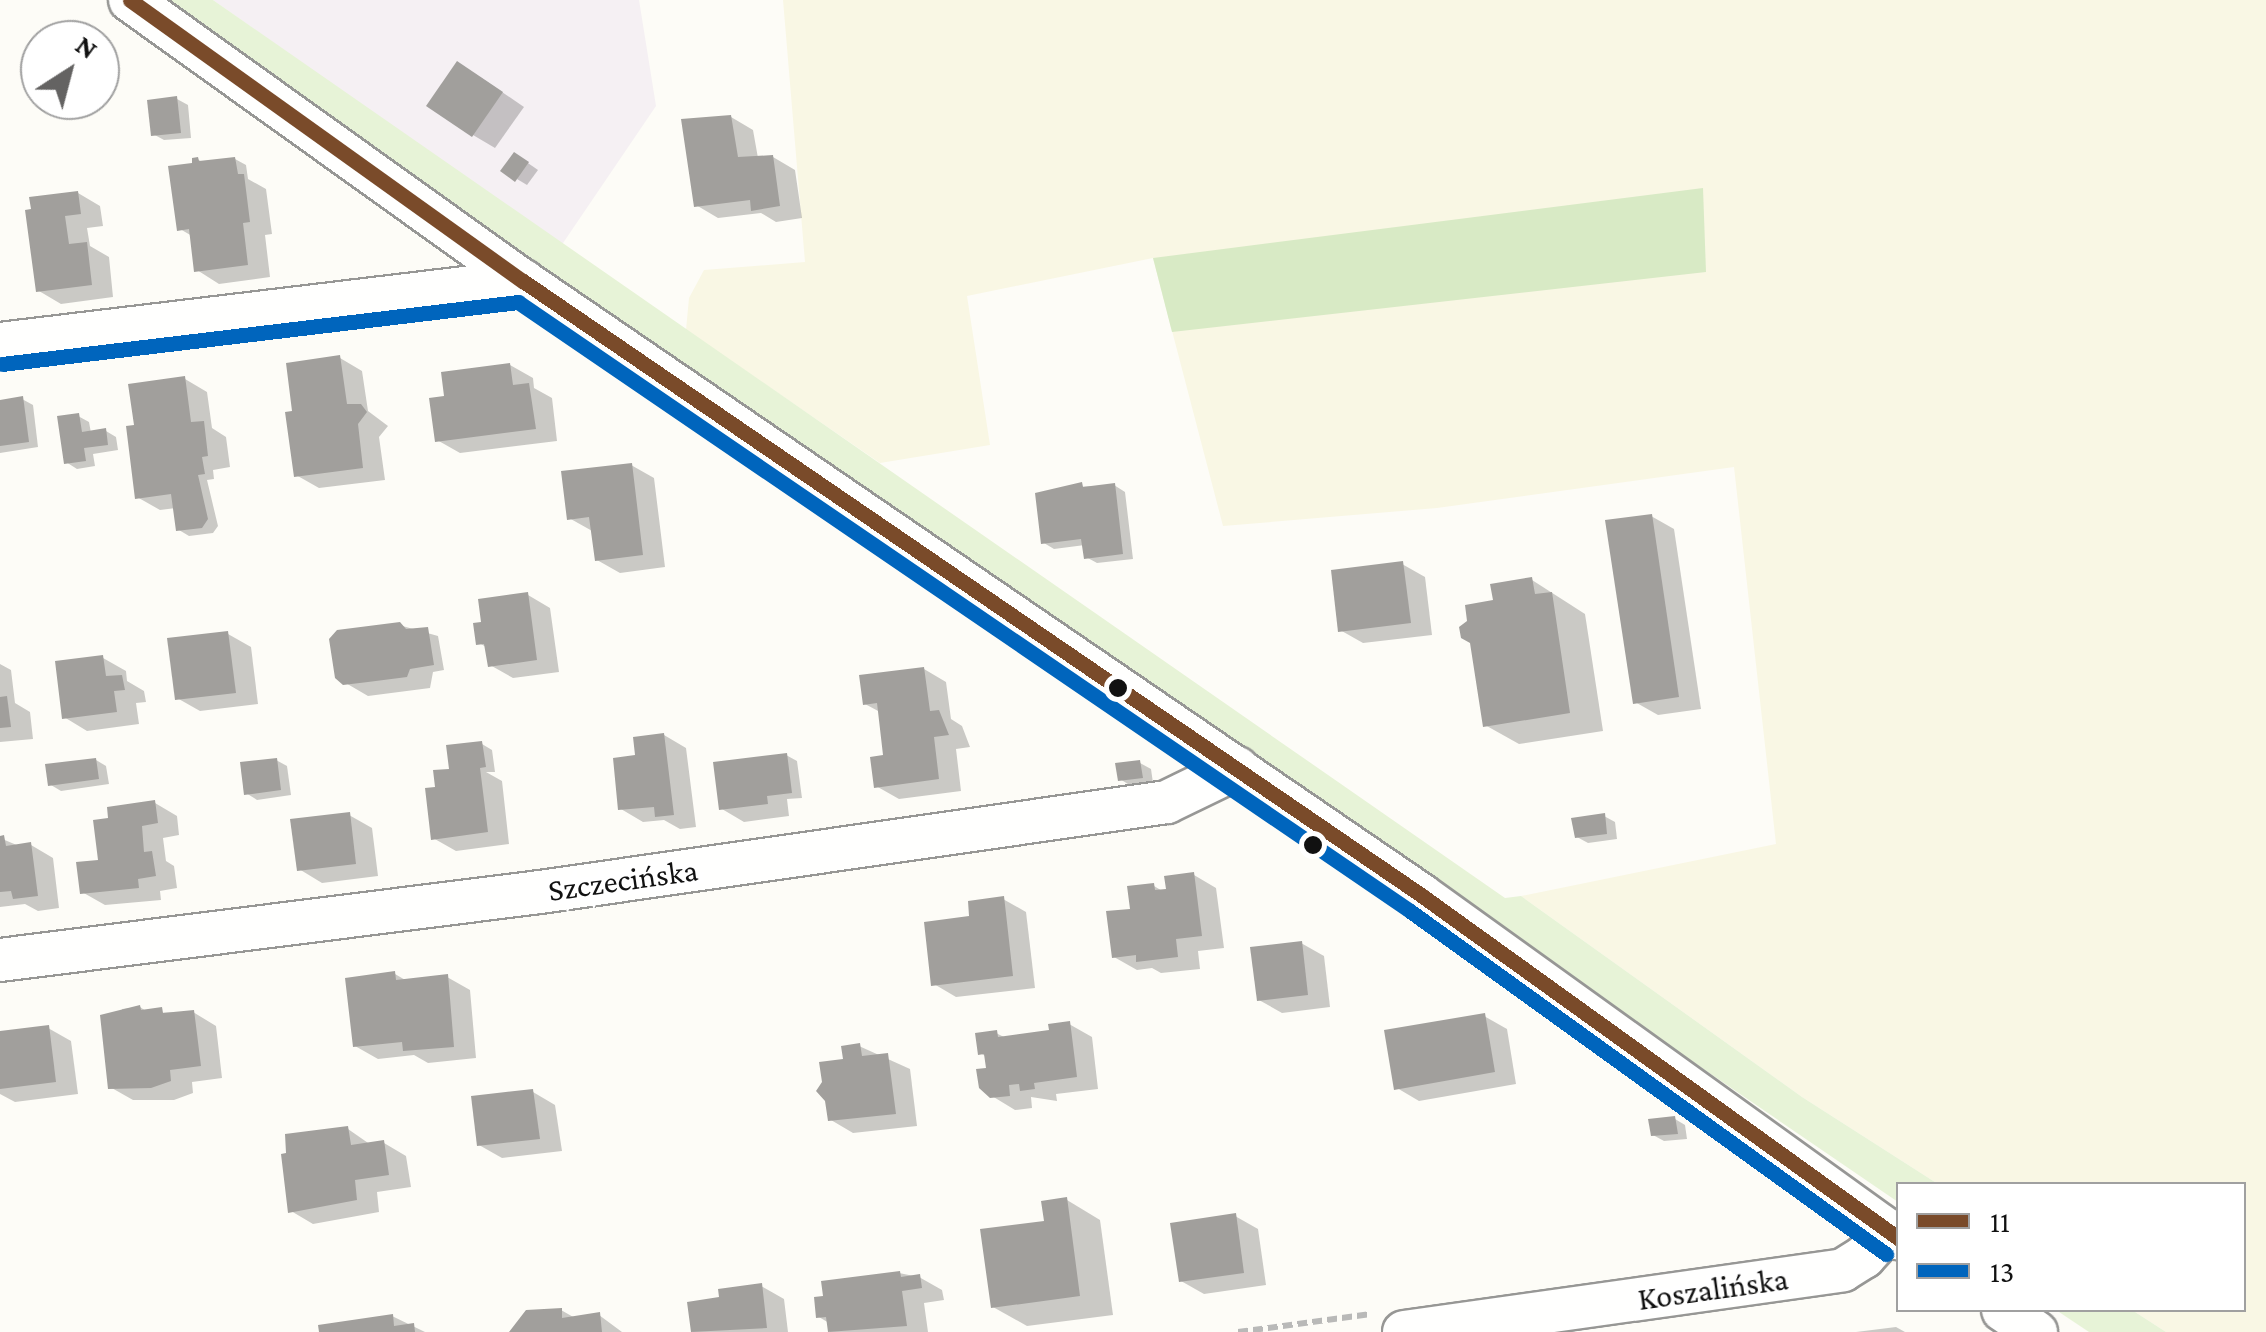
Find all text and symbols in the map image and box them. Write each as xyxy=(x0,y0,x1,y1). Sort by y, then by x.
north arrow xyxy=(20,20,120,120)
text: N xyxy=(70,29,104,65)
unlabelled marker xyxy=(1108,678,1128,698)
unlabelled marker xyxy=(1303,835,1323,855)
street label: Szczecińska xyxy=(546,850,700,910)
legend xyxy=(1896,1182,2246,1312)
text: 11 xyxy=(1990,1205,2010,1238)
text: 13 xyxy=(1990,1255,2014,1288)
street label: Koszalińska xyxy=(1635,1259,1791,1319)

